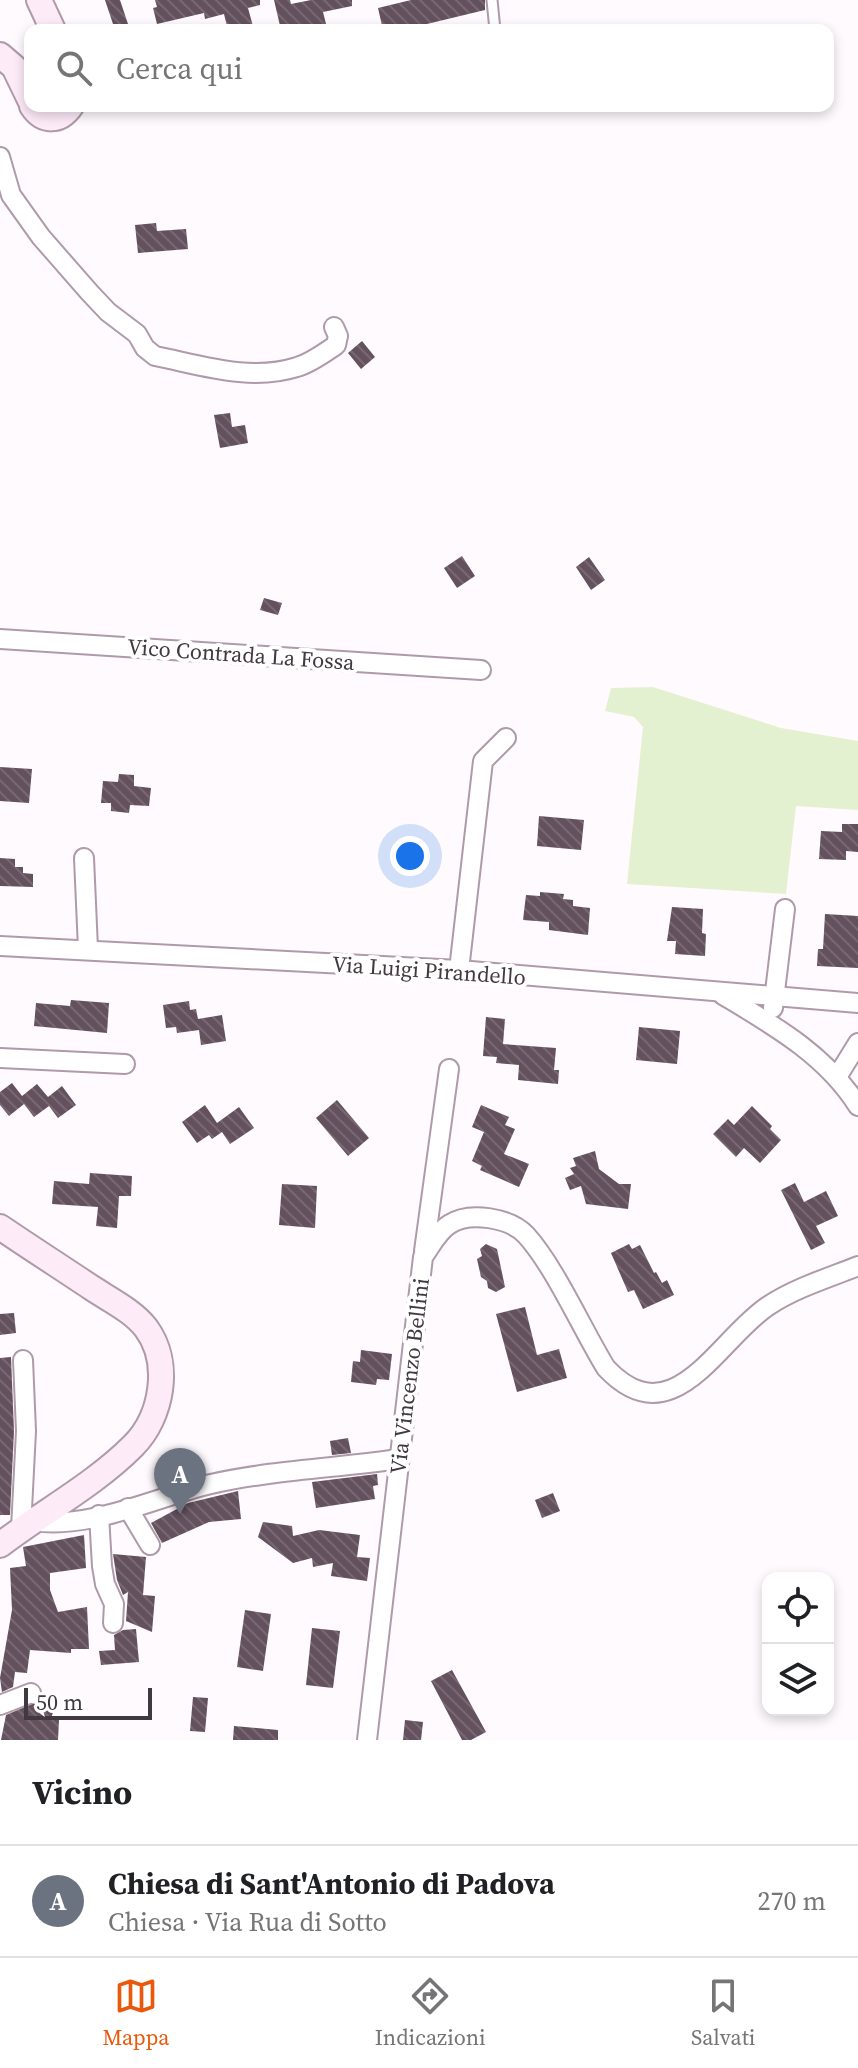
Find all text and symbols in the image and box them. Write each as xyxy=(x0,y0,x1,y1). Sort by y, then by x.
search box xyxy=(24,24,834,112)
icon: search xyxy=(52,46,96,90)
text: Cerca qui xyxy=(116,48,243,89)
street label: Vico Contrada La Fossa xyxy=(126,631,356,677)
your location xyxy=(390,836,430,876)
street label: Via Luigi Pirandello xyxy=(331,948,527,992)
street label: Via Vincenzo Bellini xyxy=(382,1276,436,1476)
pin: A xyxy=(154,1448,206,1514)
map controls xyxy=(762,1572,834,1716)
button: locate xyxy=(762,1572,834,1644)
button: layers xyxy=(762,1644,834,1716)
scale bar xyxy=(24,1684,152,1720)
text: 50 m xyxy=(36,1687,83,1717)
text: Vicino xyxy=(32,1769,132,1815)
text: Chiesa di Sant'Antonio di Padova xyxy=(108,1863,555,1904)
text: A xyxy=(49,1883,67,1919)
text: 270 m xyxy=(758,1883,826,1919)
text: Chiesa · Via Rua di Sotto xyxy=(108,1904,387,1940)
tab: Mappa xyxy=(103,1974,169,2052)
tab: Indicazioni xyxy=(375,1974,486,2052)
tab: Salvati xyxy=(691,1974,755,2052)

